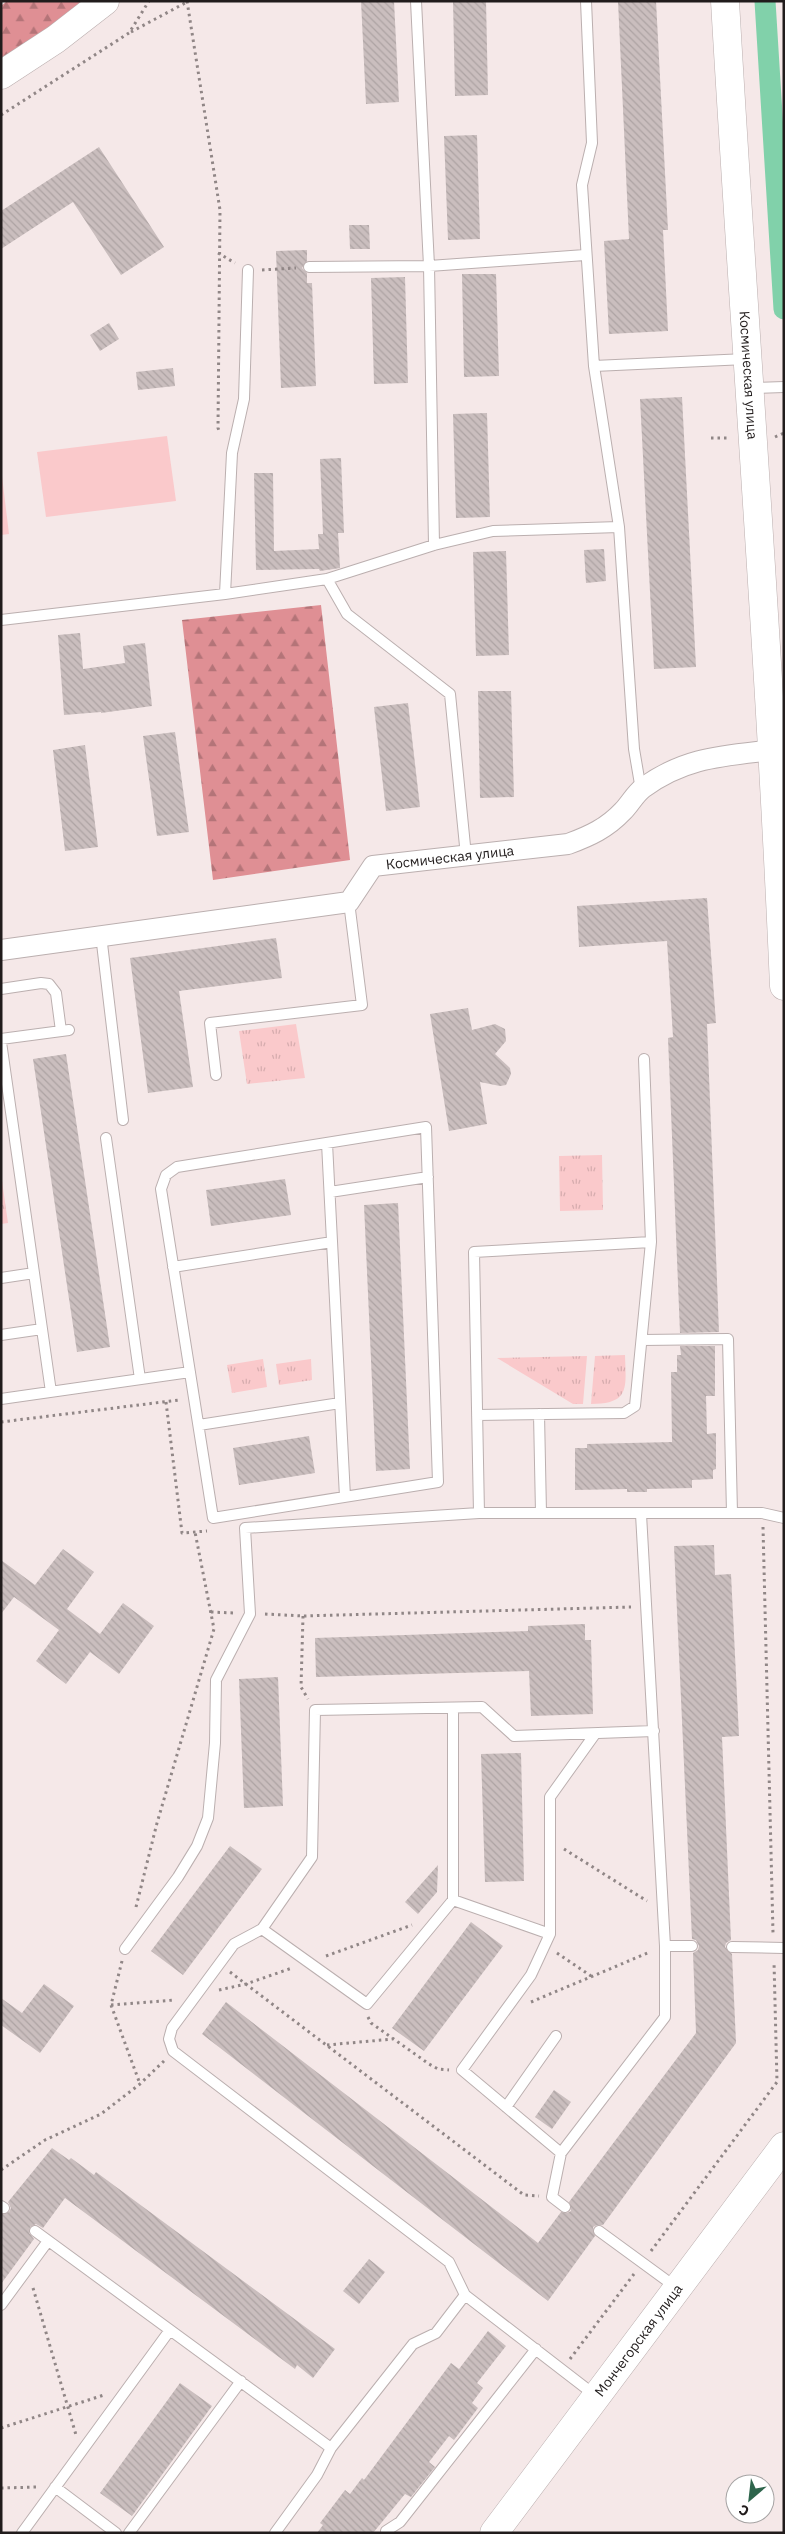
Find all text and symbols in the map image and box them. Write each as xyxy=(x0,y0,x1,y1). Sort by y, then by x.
street label: Космическая улица xyxy=(735,310,762,441)
street label: Космическая улица xyxy=(385,841,515,873)
street label: Мончегорская улица xyxy=(590,2280,687,2400)
north arrow xyxy=(725,2474,775,2524)
text: С xyxy=(736,2500,752,2521)

